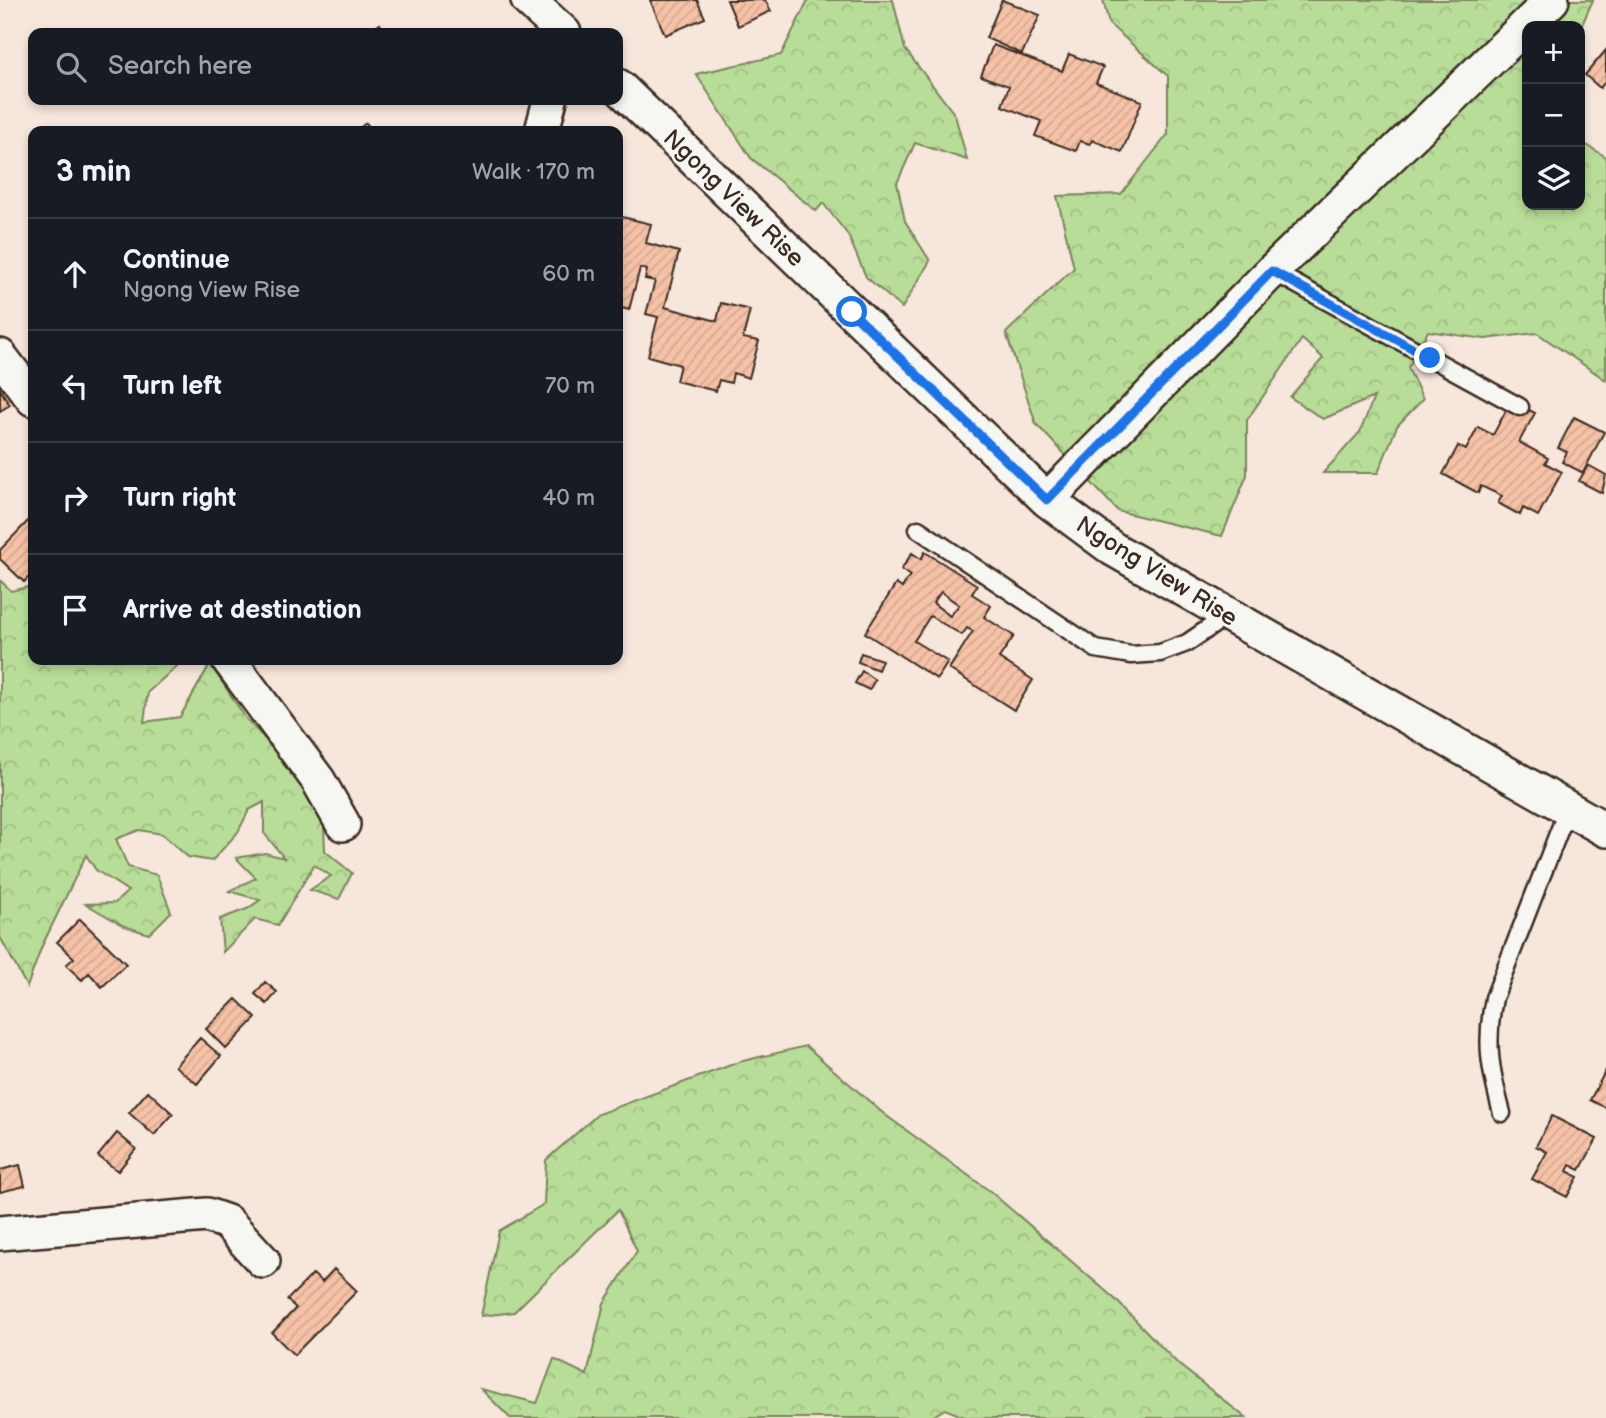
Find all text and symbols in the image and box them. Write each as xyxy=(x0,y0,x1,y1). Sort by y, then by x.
map controls xyxy=(1522,21,1585,210)
button: + xyxy=(1522,21,1585,84)
search box xyxy=(28,28,623,105)
icon: search xyxy=(52,48,90,86)
text: Search here xyxy=(108,51,252,82)
button: − xyxy=(1522,84,1585,147)
street label: Ngong View Rise xyxy=(657,124,810,273)
button: layers xyxy=(1522,147,1585,210)
text: 3 min xyxy=(56,154,131,190)
text: Walk · 170 m xyxy=(472,158,595,186)
text: Continue xyxy=(123,245,230,276)
icon: ahead xyxy=(56,255,94,293)
text: 60 m xyxy=(542,260,595,288)
text: Ngong View Rise xyxy=(123,276,300,304)
route start xyxy=(836,296,867,327)
route end xyxy=(1414,342,1445,373)
icon: left xyxy=(56,367,94,405)
text: Turn left xyxy=(123,371,222,402)
text: 70 m xyxy=(545,372,595,400)
icon: right xyxy=(56,479,94,517)
text: Turn right xyxy=(123,483,236,514)
text: 40 m xyxy=(542,484,595,512)
street label: Ngong View Rise xyxy=(1071,510,1243,633)
icon: arrive xyxy=(56,591,94,629)
text: Arrive at destination xyxy=(123,595,362,626)

